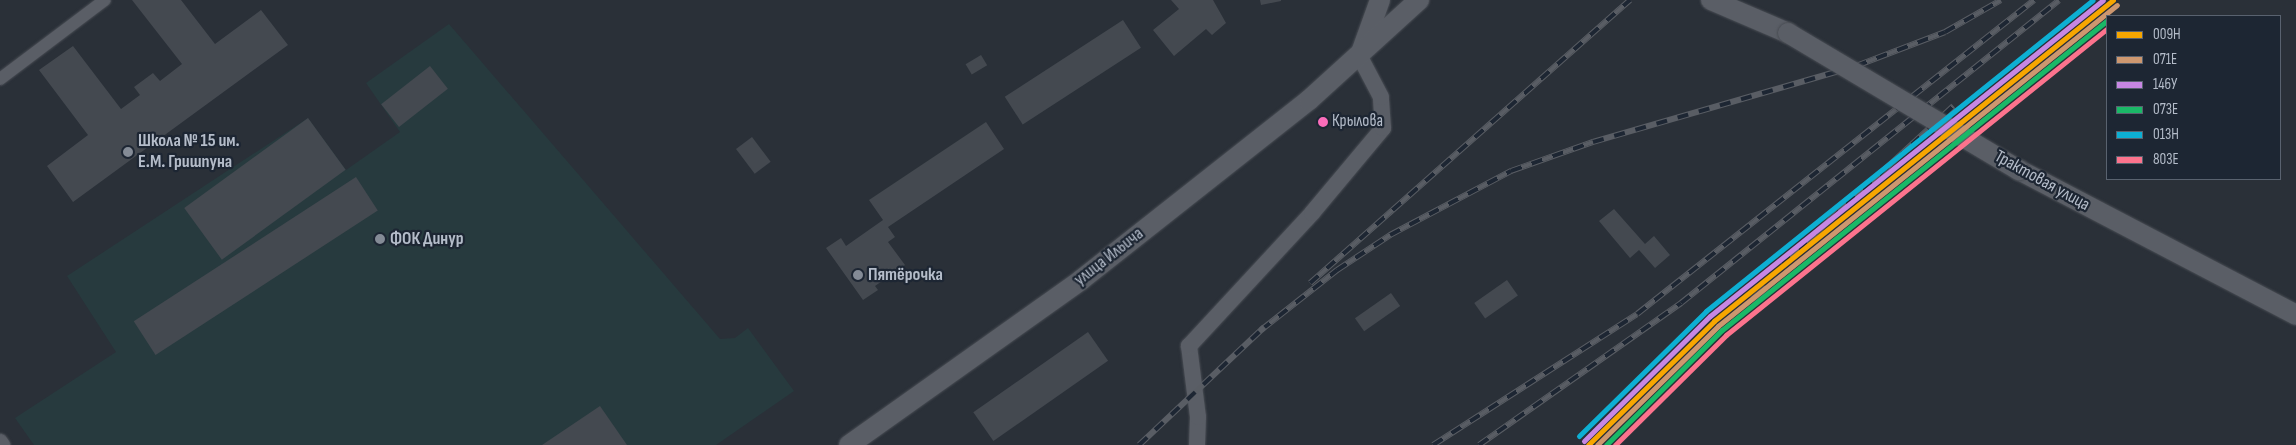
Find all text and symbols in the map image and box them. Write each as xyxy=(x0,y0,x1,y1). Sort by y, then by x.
legend xyxy=(2106,15,2281,180)
text: 009Н xyxy=(2153,25,2181,44)
text: 071Е xyxy=(2153,50,2177,69)
text: 146У xyxy=(2153,75,2177,94)
text: 073Е xyxy=(2153,100,2178,119)
place label: Крылова xyxy=(1332,112,1383,132)
marker: Крылова xyxy=(1318,117,1328,127)
text: 013Н xyxy=(2153,125,2179,144)
place label: Школа № 15 им. Е.М. Гришпуна xyxy=(138,131,240,173)
marker: Школа № 15 им. Е.М. Гришпуна xyxy=(122,146,134,158)
street label: Трактовая улица xyxy=(1991,146,2093,216)
text: 803Е xyxy=(2153,150,2179,169)
street label: улица Ильича xyxy=(1070,223,1148,291)
place label: ФОК Динур xyxy=(390,228,463,250)
marker: ФОК Динур xyxy=(374,233,386,245)
place label: Пятёрочка xyxy=(868,264,943,286)
marker: Пятёрочка xyxy=(852,269,864,281)

